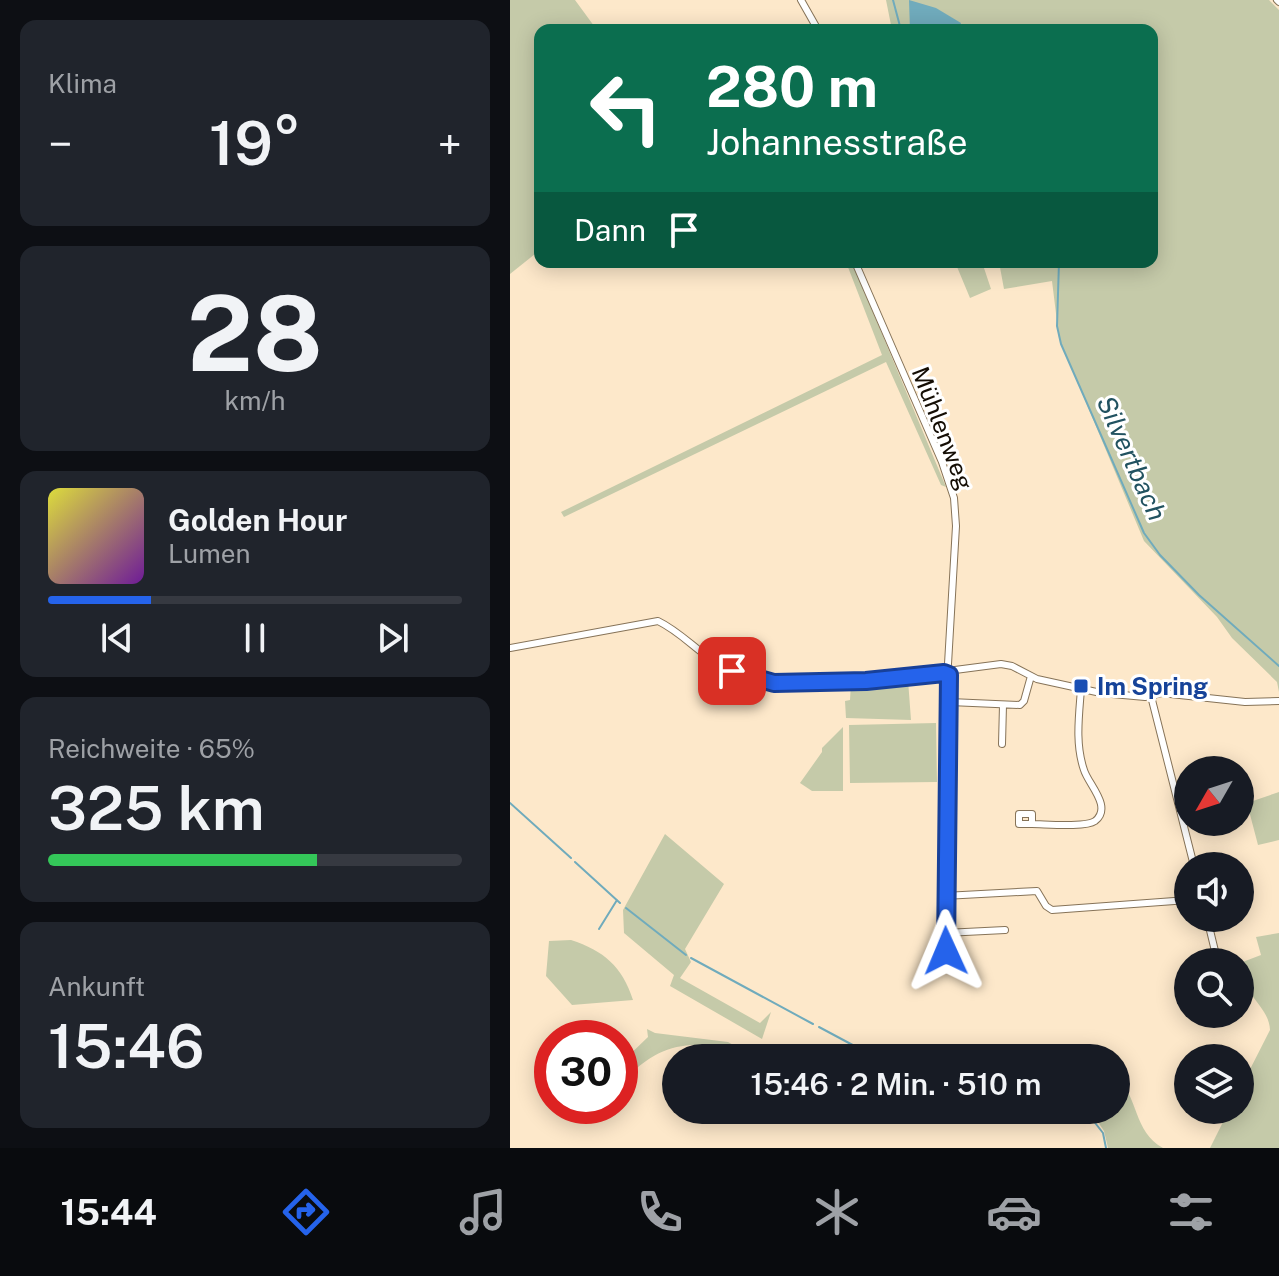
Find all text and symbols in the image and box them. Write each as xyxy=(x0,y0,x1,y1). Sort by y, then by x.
text: 280 m xyxy=(706,54,878,120)
icon: left xyxy=(574,56,678,160)
text: Klima xyxy=(48,68,117,99)
text: 19° xyxy=(209,108,301,179)
text: − xyxy=(48,118,72,170)
text: + xyxy=(438,118,462,170)
text: Johannesstraße xyxy=(706,121,968,163)
icon: arrive xyxy=(662,208,706,252)
text: Dann xyxy=(574,212,646,248)
text: 28 xyxy=(187,272,323,394)
street label: Mühlenweg xyxy=(907,362,979,494)
text: km/h xyxy=(224,385,286,416)
water label: Silvertbach xyxy=(1091,391,1173,525)
text: Golden Hour xyxy=(168,502,347,538)
text: Lumen xyxy=(168,538,251,569)
icon: previous xyxy=(95,616,139,660)
icon: pause xyxy=(233,616,277,660)
icon: next xyxy=(371,616,415,660)
pin xyxy=(698,637,766,705)
icon: arrive xyxy=(710,649,754,693)
place label: Im Spring xyxy=(1097,672,1208,700)
marker: Im Spring xyxy=(1072,677,1090,695)
text: Reichweite · 65% xyxy=(48,733,255,764)
north arrow xyxy=(1174,756,1254,836)
map controls xyxy=(1174,756,1254,1124)
text: 325 km xyxy=(48,773,265,844)
button: sound xyxy=(1174,852,1254,932)
position arrow xyxy=(904,909,988,993)
button: search xyxy=(1174,948,1254,1028)
text: Ankunft xyxy=(48,971,145,1002)
text: 15:46 xyxy=(48,1011,205,1082)
speed limit sign: 30 xyxy=(534,1020,638,1124)
button: layers xyxy=(1174,1044,1254,1124)
text: 15:46 · 2 Min. · 510 m xyxy=(751,1066,1041,1102)
icon: directions xyxy=(278,1184,334,1240)
icon: music xyxy=(455,1184,511,1240)
icon: phone xyxy=(632,1184,688,1240)
icon: climate xyxy=(809,1184,865,1240)
icon: car xyxy=(986,1184,1042,1240)
icon: filters xyxy=(1163,1184,1219,1240)
text: 15:44 xyxy=(60,1191,157,1233)

